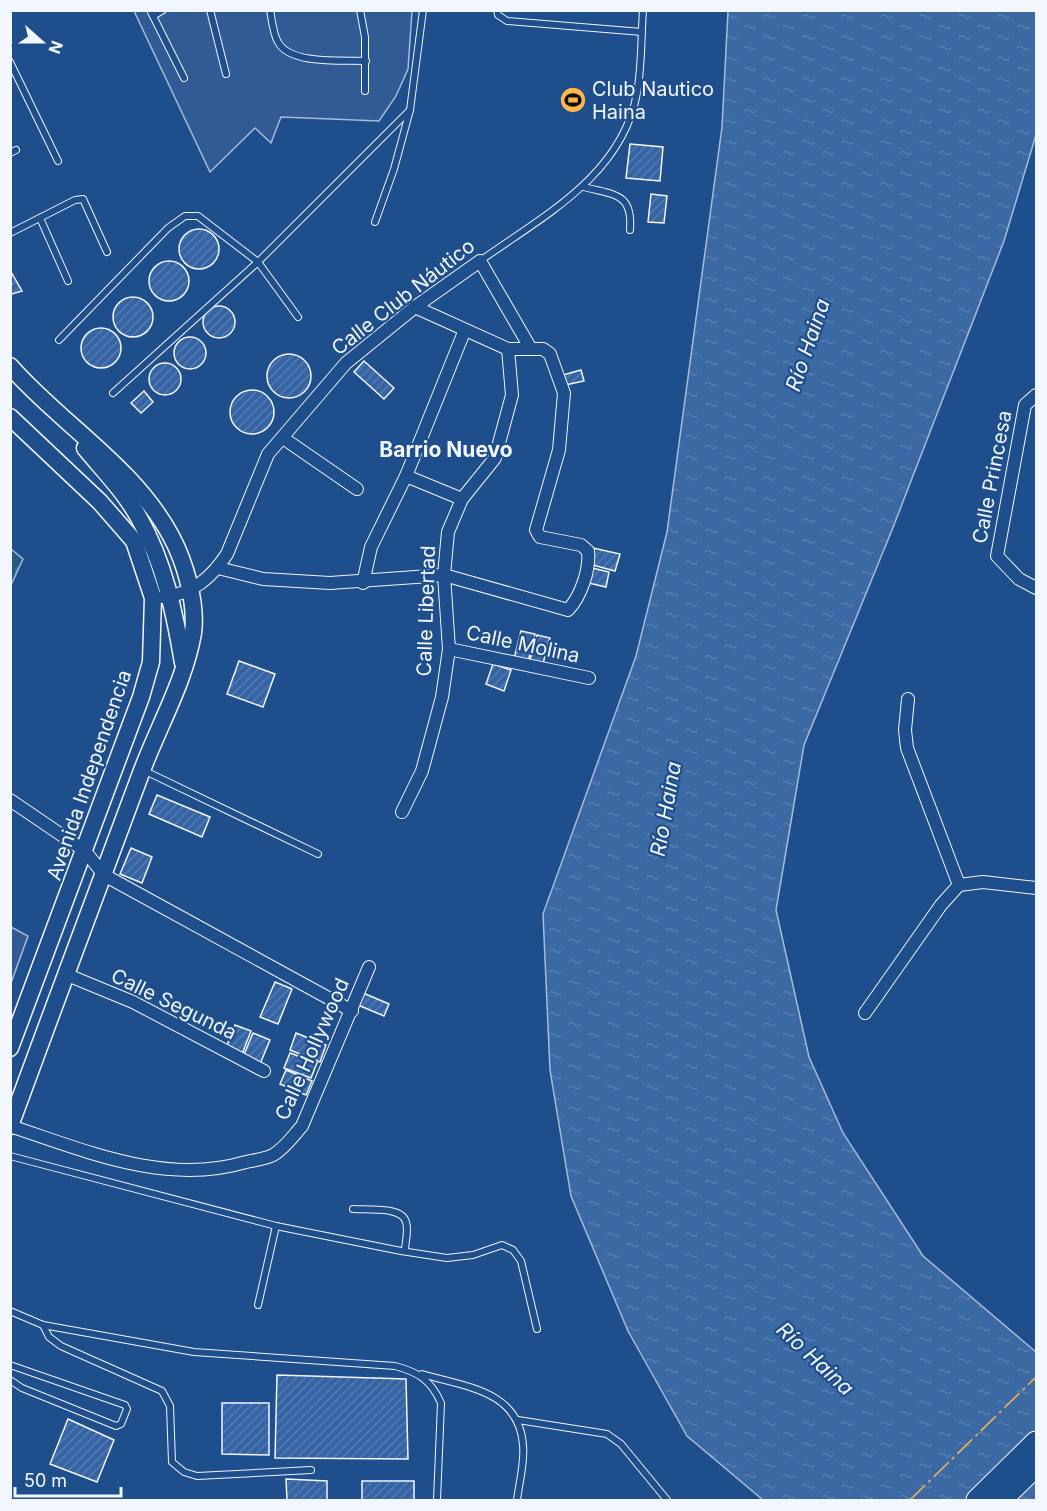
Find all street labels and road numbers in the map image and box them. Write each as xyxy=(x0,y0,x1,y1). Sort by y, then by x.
street label: Calle Club Náutico xyxy=(327,234,479,360)
street label: Calle Princesa xyxy=(967,408,1017,546)
street label: Calle Libertad xyxy=(412,545,440,677)
street label: Calle Molina xyxy=(464,620,582,668)
street label: Avenida Independencia xyxy=(42,667,136,883)
street label: Calle Segunda xyxy=(107,963,241,1045)
street label: Calle Hollywood xyxy=(270,974,354,1124)

